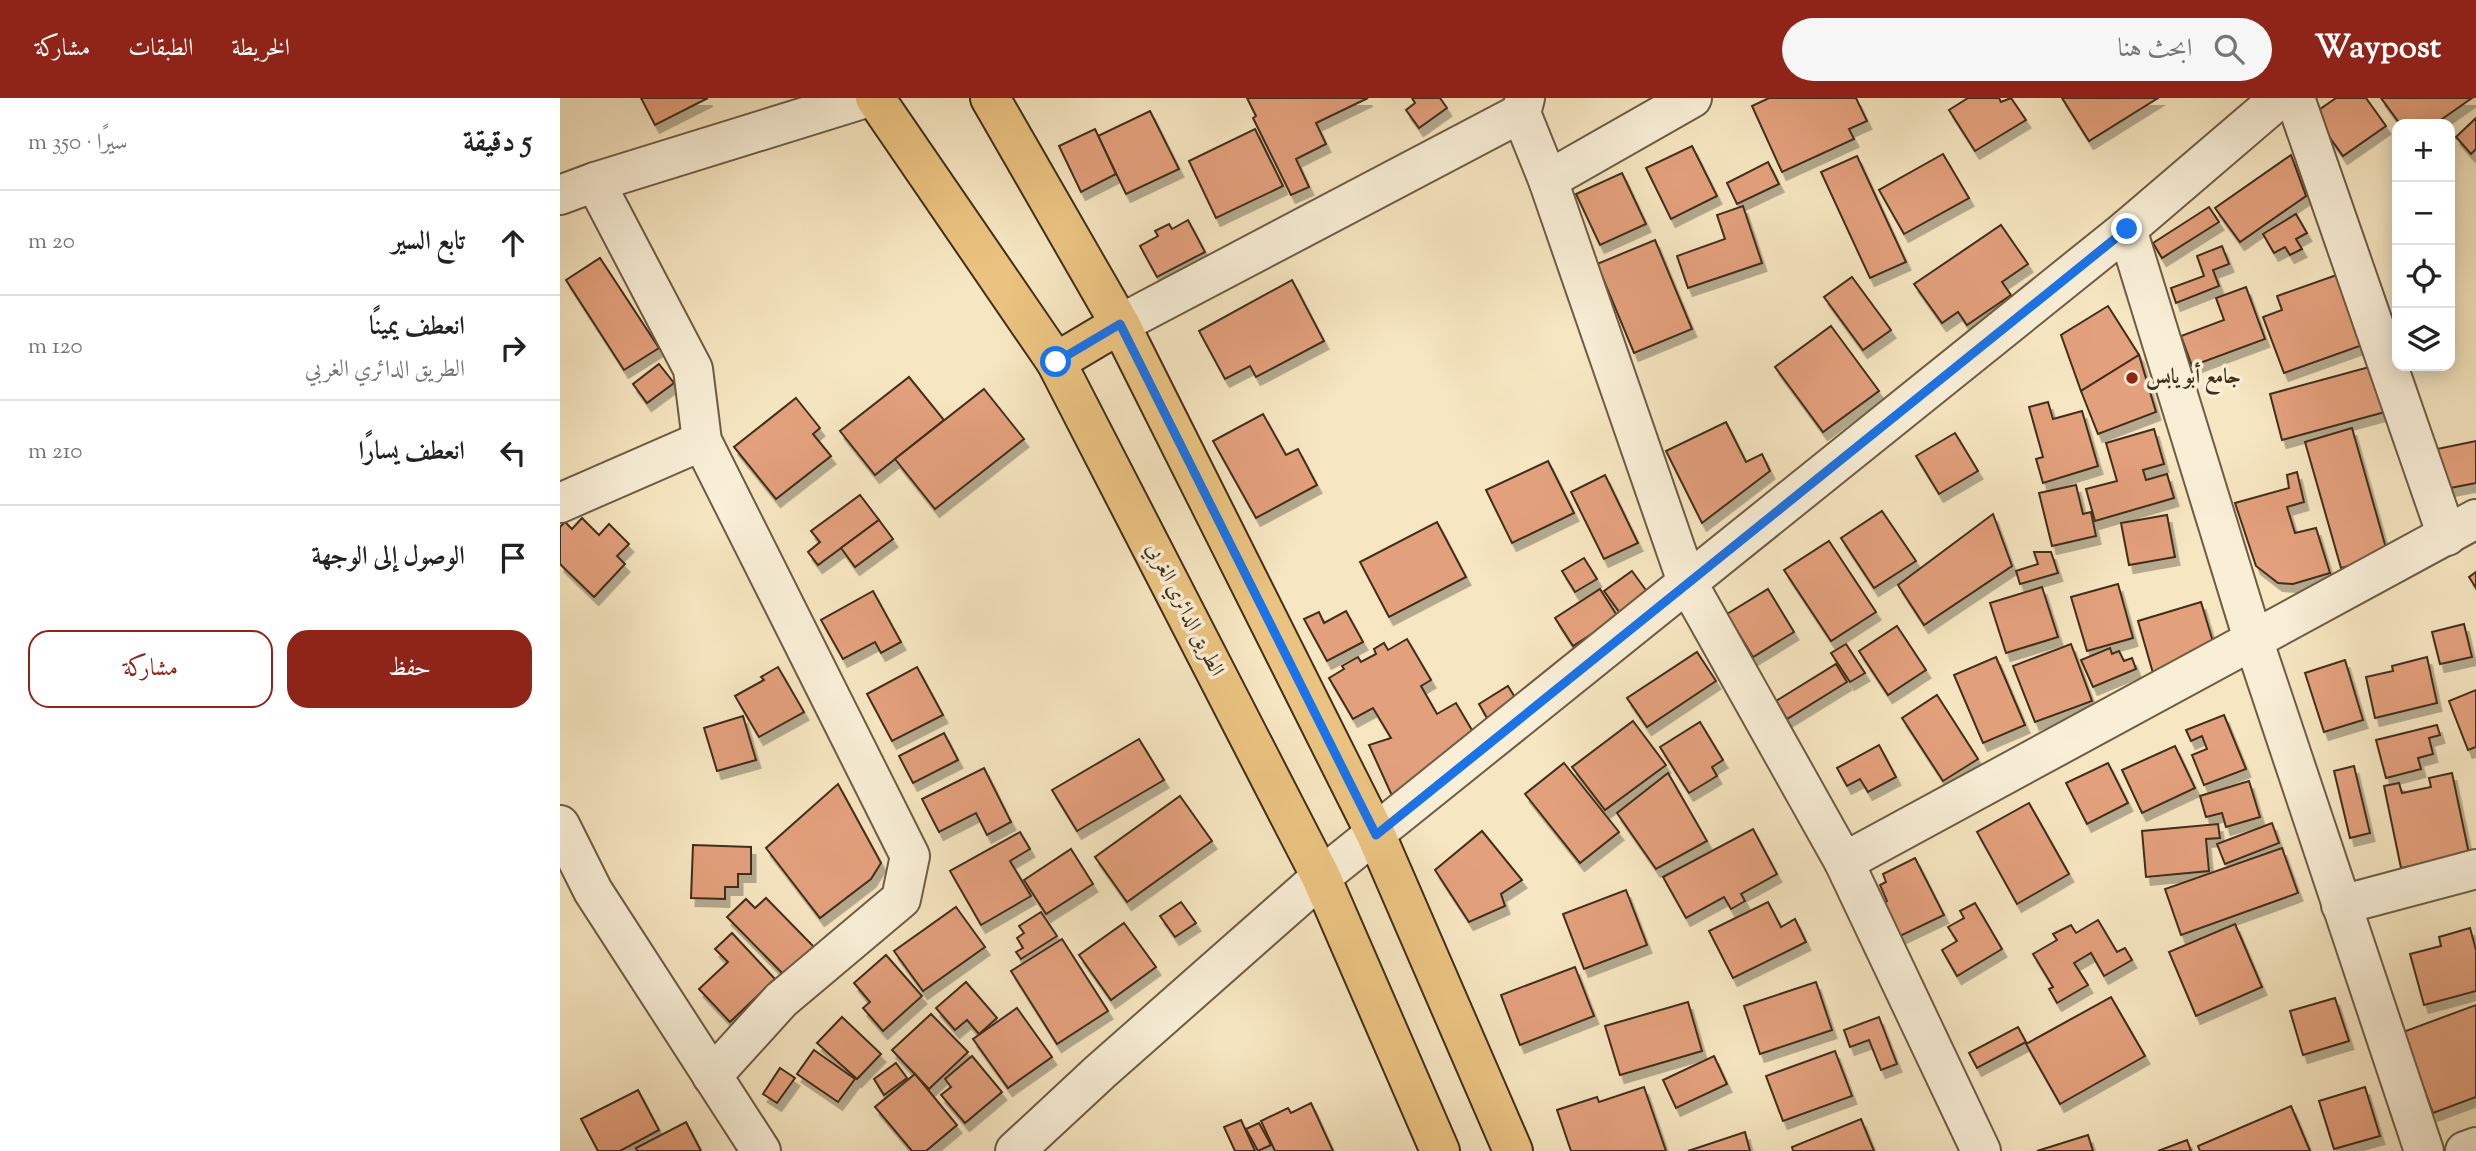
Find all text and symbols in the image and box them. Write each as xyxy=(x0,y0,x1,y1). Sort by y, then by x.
search box xyxy=(1782,18,2272,81)
text: Waypost xyxy=(2314,25,2441,73)
icon: search xyxy=(2210,30,2248,68)
text: ابحث هنا xyxy=(2118,31,2192,68)
text: مشاركة xyxy=(35,32,90,66)
text: الطبقات xyxy=(128,32,194,66)
text: الخريطة xyxy=(232,32,290,66)
map controls xyxy=(2392,119,2455,371)
button: + xyxy=(2392,119,2455,182)
text: 5 دقيقة xyxy=(463,122,532,165)
text: سيرًا · 350 m xyxy=(28,127,128,160)
button: − xyxy=(2392,182,2455,245)
route end xyxy=(2111,213,2142,244)
text: تابع السير xyxy=(392,224,465,261)
icon: ahead xyxy=(494,224,532,262)
text: 20 m xyxy=(28,226,75,259)
button: locate xyxy=(2392,245,2455,308)
button: layers xyxy=(2392,308,2455,371)
text: انعطف يمينًا xyxy=(369,309,465,346)
icon: right xyxy=(494,329,532,367)
text: 120 m xyxy=(28,331,83,364)
route start xyxy=(1040,346,1071,377)
text: الطريق الدائري الغربي xyxy=(305,354,465,387)
place label: جامع أبو يابس xyxy=(2146,362,2241,395)
marker: جامع أبو يابس xyxy=(2124,370,2140,386)
text: انعطف يسارًا xyxy=(358,434,465,471)
icon: left xyxy=(494,434,532,472)
text: 210 m xyxy=(28,436,82,469)
street label: الطريق الدائري الغربي xyxy=(1137,538,1231,682)
text: الوصول إلى الوجهة xyxy=(311,539,465,576)
icon: arrive xyxy=(494,539,532,577)
button: مشاركة xyxy=(28,630,273,708)
button: حفظ xyxy=(287,630,532,708)

